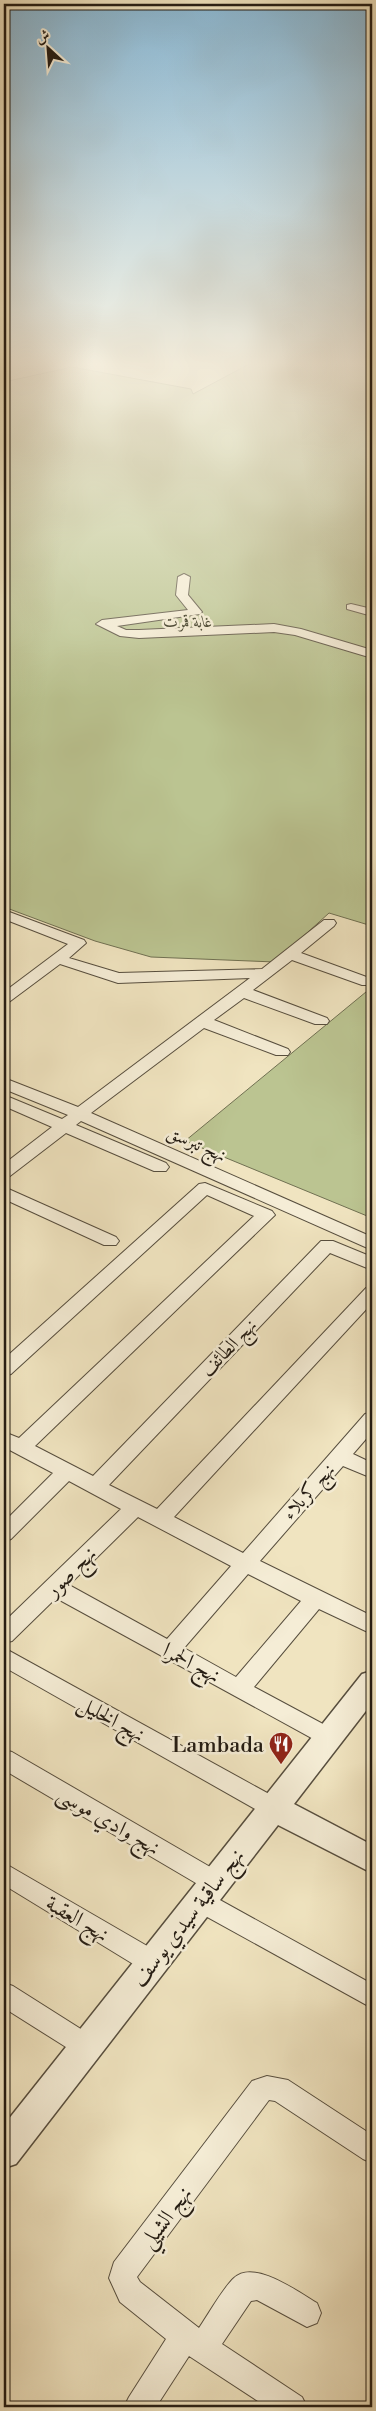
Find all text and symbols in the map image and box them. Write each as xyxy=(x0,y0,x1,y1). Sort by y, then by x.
north arrow xyxy=(22,22,72,72)
text: ش xyxy=(33,26,53,48)
park label: غابة قمرت xyxy=(164,612,212,632)
street label: نهج تبرسق xyxy=(161,1120,230,1172)
street label: نهج الطائف xyxy=(195,1314,266,1385)
street label: نهج كربلاء xyxy=(277,1458,344,1528)
street label: نهج صور xyxy=(38,1541,106,1608)
street label: نهج الحمرا xyxy=(155,1637,225,1694)
street label: نهج الخليل xyxy=(70,1690,150,1753)
restaurant icon: Lambada xyxy=(268,1731,294,1765)
place label: Lambada xyxy=(172,1732,265,1759)
street label: نهج وادي موسى xyxy=(49,1781,165,1866)
street label: نهج ساقية سيدي يوسف xyxy=(126,1843,255,1996)
street label: نهج العقبة xyxy=(38,1890,114,1953)
street label: نهج الشيلي xyxy=(134,2181,204,2259)

